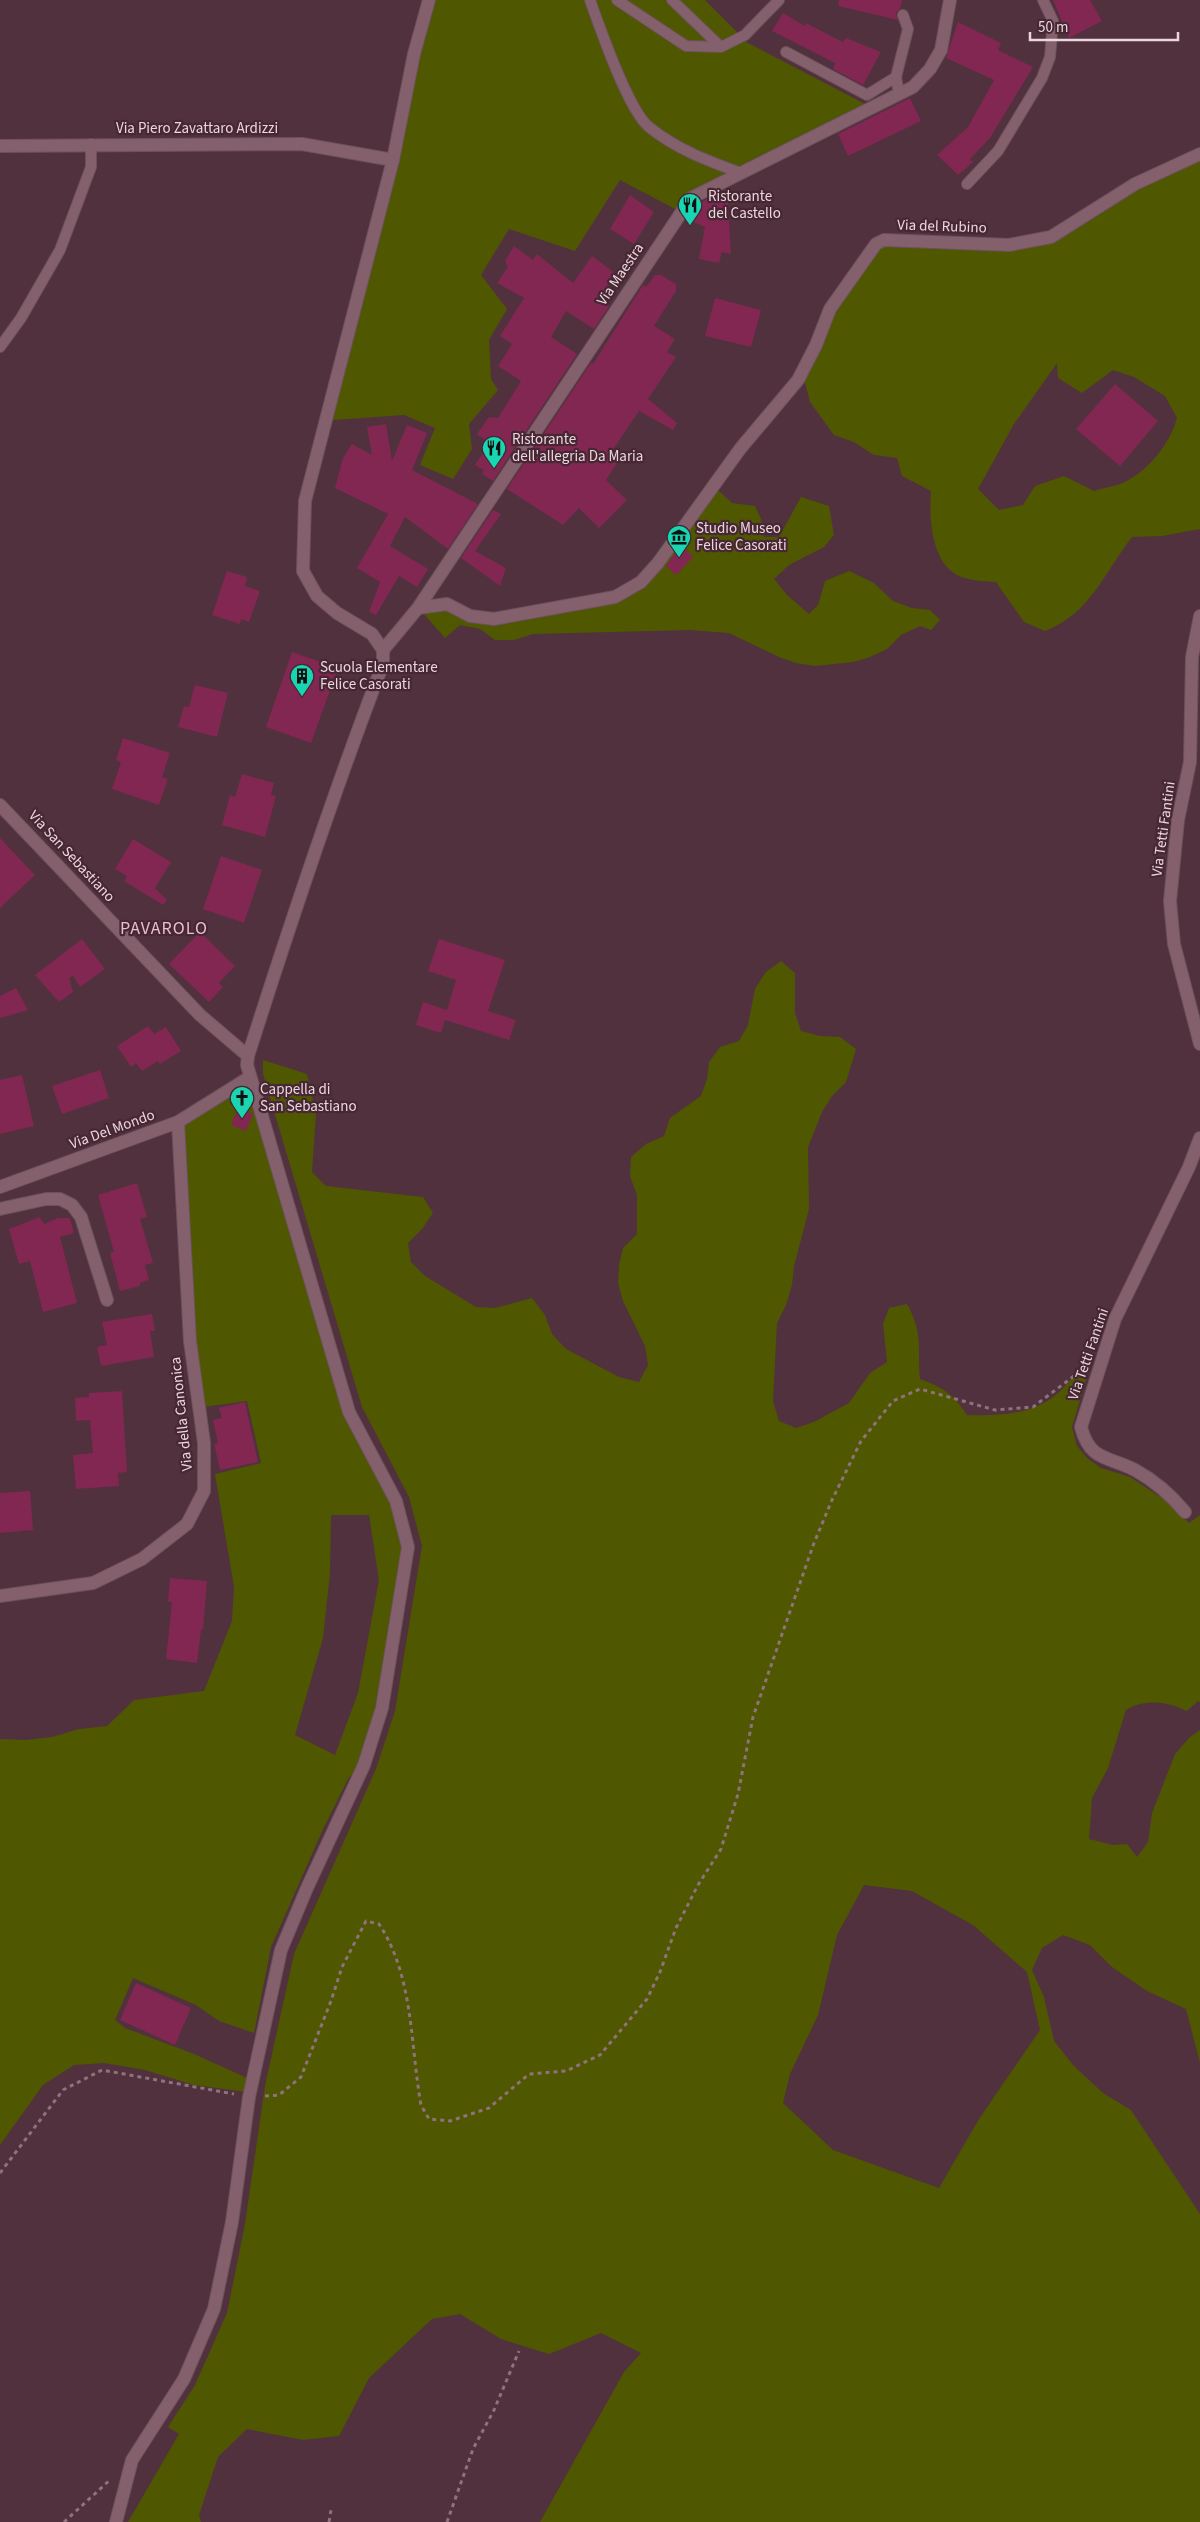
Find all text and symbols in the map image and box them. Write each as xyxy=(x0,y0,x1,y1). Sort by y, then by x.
scale bar xyxy=(1030,10,1178,42)
text: 50 m xyxy=(1038,17,1068,38)
street label: Via Piero Zavattaro Ardizzi xyxy=(116,118,278,139)
place label: Ristorante del Castello xyxy=(708,186,781,224)
restaurant icon: Ristorante del Castello xyxy=(677,192,703,226)
street label: Via del Rubino xyxy=(897,214,987,239)
street label: Via Maestra xyxy=(592,239,649,310)
place label: Ristorante dell'allegria Da Maria xyxy=(512,429,643,467)
restaurant icon: Ristorante dell'allegria Da Maria xyxy=(481,435,507,469)
place label: Studio Museo Felice Casorati xyxy=(696,518,787,556)
museum icon: Studio Museo Felice Casorati xyxy=(666,524,692,558)
place label: Scuola Elementare Felice Casorati xyxy=(320,657,438,695)
building icon: Scuola Elementare Felice Casorati xyxy=(289,663,315,697)
street label: Via Tetti Fantini xyxy=(1146,780,1181,878)
street label: Via San Sebastiano xyxy=(24,806,120,907)
district label: PAVAROLO xyxy=(120,916,208,941)
place label: Cappella di San Sebastiano xyxy=(260,1079,357,1117)
church icon: Cappella di San Sebastiano xyxy=(229,1085,255,1119)
street label: Via Del Mondo xyxy=(67,1104,158,1155)
street label: Via Tetti Fantini xyxy=(1063,1305,1114,1403)
street label: Via della Canonica xyxy=(165,1356,198,1472)

